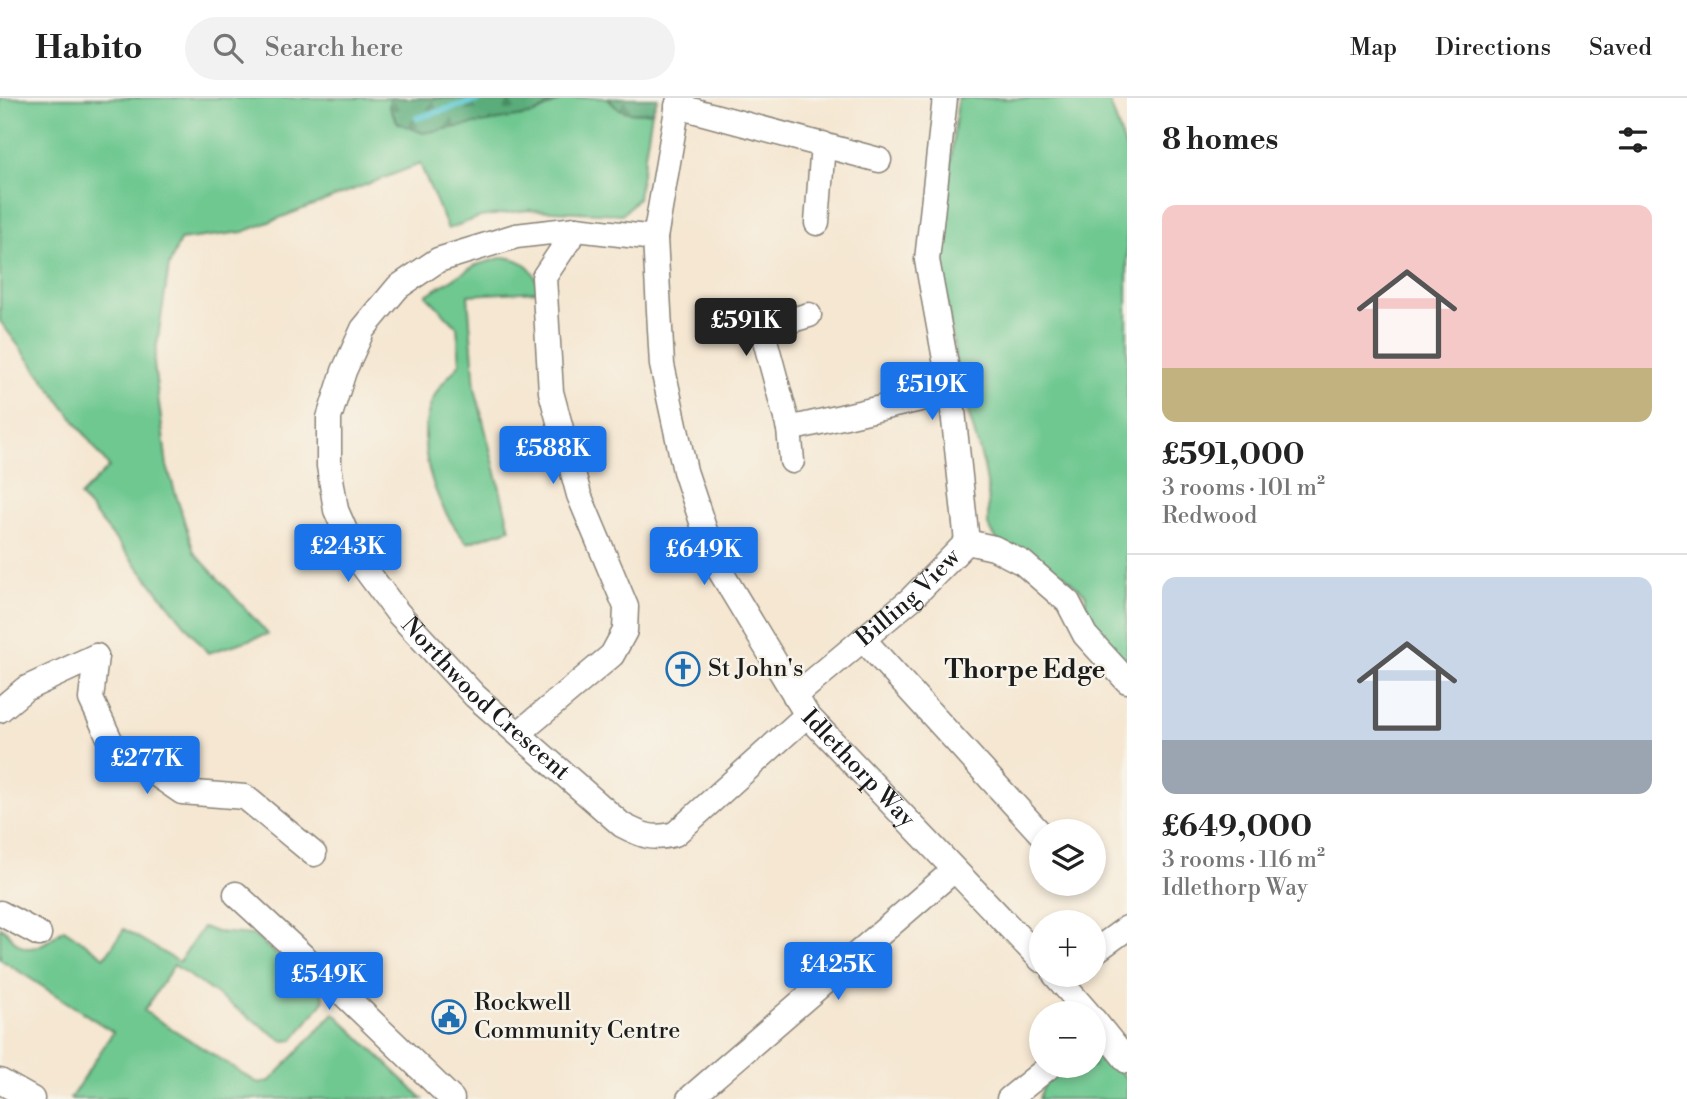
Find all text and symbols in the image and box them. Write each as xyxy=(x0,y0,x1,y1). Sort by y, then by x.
search box xyxy=(185,17,675,80)
text: Habito xyxy=(35,28,143,69)
icon: search xyxy=(209,29,247,67)
text: Search here xyxy=(265,32,404,64)
text: Map xyxy=(1350,33,1397,63)
text: Directions xyxy=(1435,33,1551,63)
text: Saved xyxy=(1589,33,1652,63)
text: 8 homes xyxy=(1162,121,1278,159)
icon: filters xyxy=(1614,121,1652,159)
icon: home xyxy=(1344,251,1470,377)
pin: £591K xyxy=(697,299,795,358)
text: £591K xyxy=(711,307,781,335)
pin: £519K xyxy=(883,362,981,422)
text: £519K xyxy=(897,371,967,399)
pin: £588K xyxy=(504,426,602,486)
text: £588K xyxy=(515,435,591,463)
text: £591,000 xyxy=(1162,436,1305,474)
text: 3 rooms · 101 m² xyxy=(1162,474,1325,502)
text: Redwood xyxy=(1162,502,1257,530)
pin: £243K xyxy=(299,524,397,584)
pin: £649K xyxy=(655,528,753,587)
text: £243K xyxy=(310,533,386,561)
text: £649K xyxy=(666,536,742,564)
street label: Billing View xyxy=(849,542,968,654)
street label: Northwood Crescent xyxy=(394,611,576,787)
icon: home xyxy=(1344,623,1470,749)
church icon: St John's xyxy=(664,650,702,688)
place label: St John's xyxy=(708,654,803,684)
district label: Thorpe Edge xyxy=(944,654,1106,686)
street label: Idlethorp Way xyxy=(795,703,922,834)
pin: £277K xyxy=(98,736,196,796)
text: £277K xyxy=(111,745,183,773)
text: £649,000 xyxy=(1162,808,1312,846)
map controls xyxy=(1029,819,1106,1078)
button: layers xyxy=(1029,819,1106,896)
text: 3 rooms · 116 m² xyxy=(1162,846,1325,874)
text: Idlethorp Way xyxy=(1162,874,1308,902)
button: + xyxy=(1029,910,1106,987)
pin: £425K xyxy=(789,942,887,1002)
text: £425K xyxy=(800,951,876,979)
pin: £549K xyxy=(280,953,378,1012)
text: £549K xyxy=(291,961,367,989)
place label: Rockwell Community Centre xyxy=(474,988,680,1046)
public building icon: Rockwell Community Centre xyxy=(430,998,468,1036)
button: − xyxy=(1029,1001,1106,1078)

